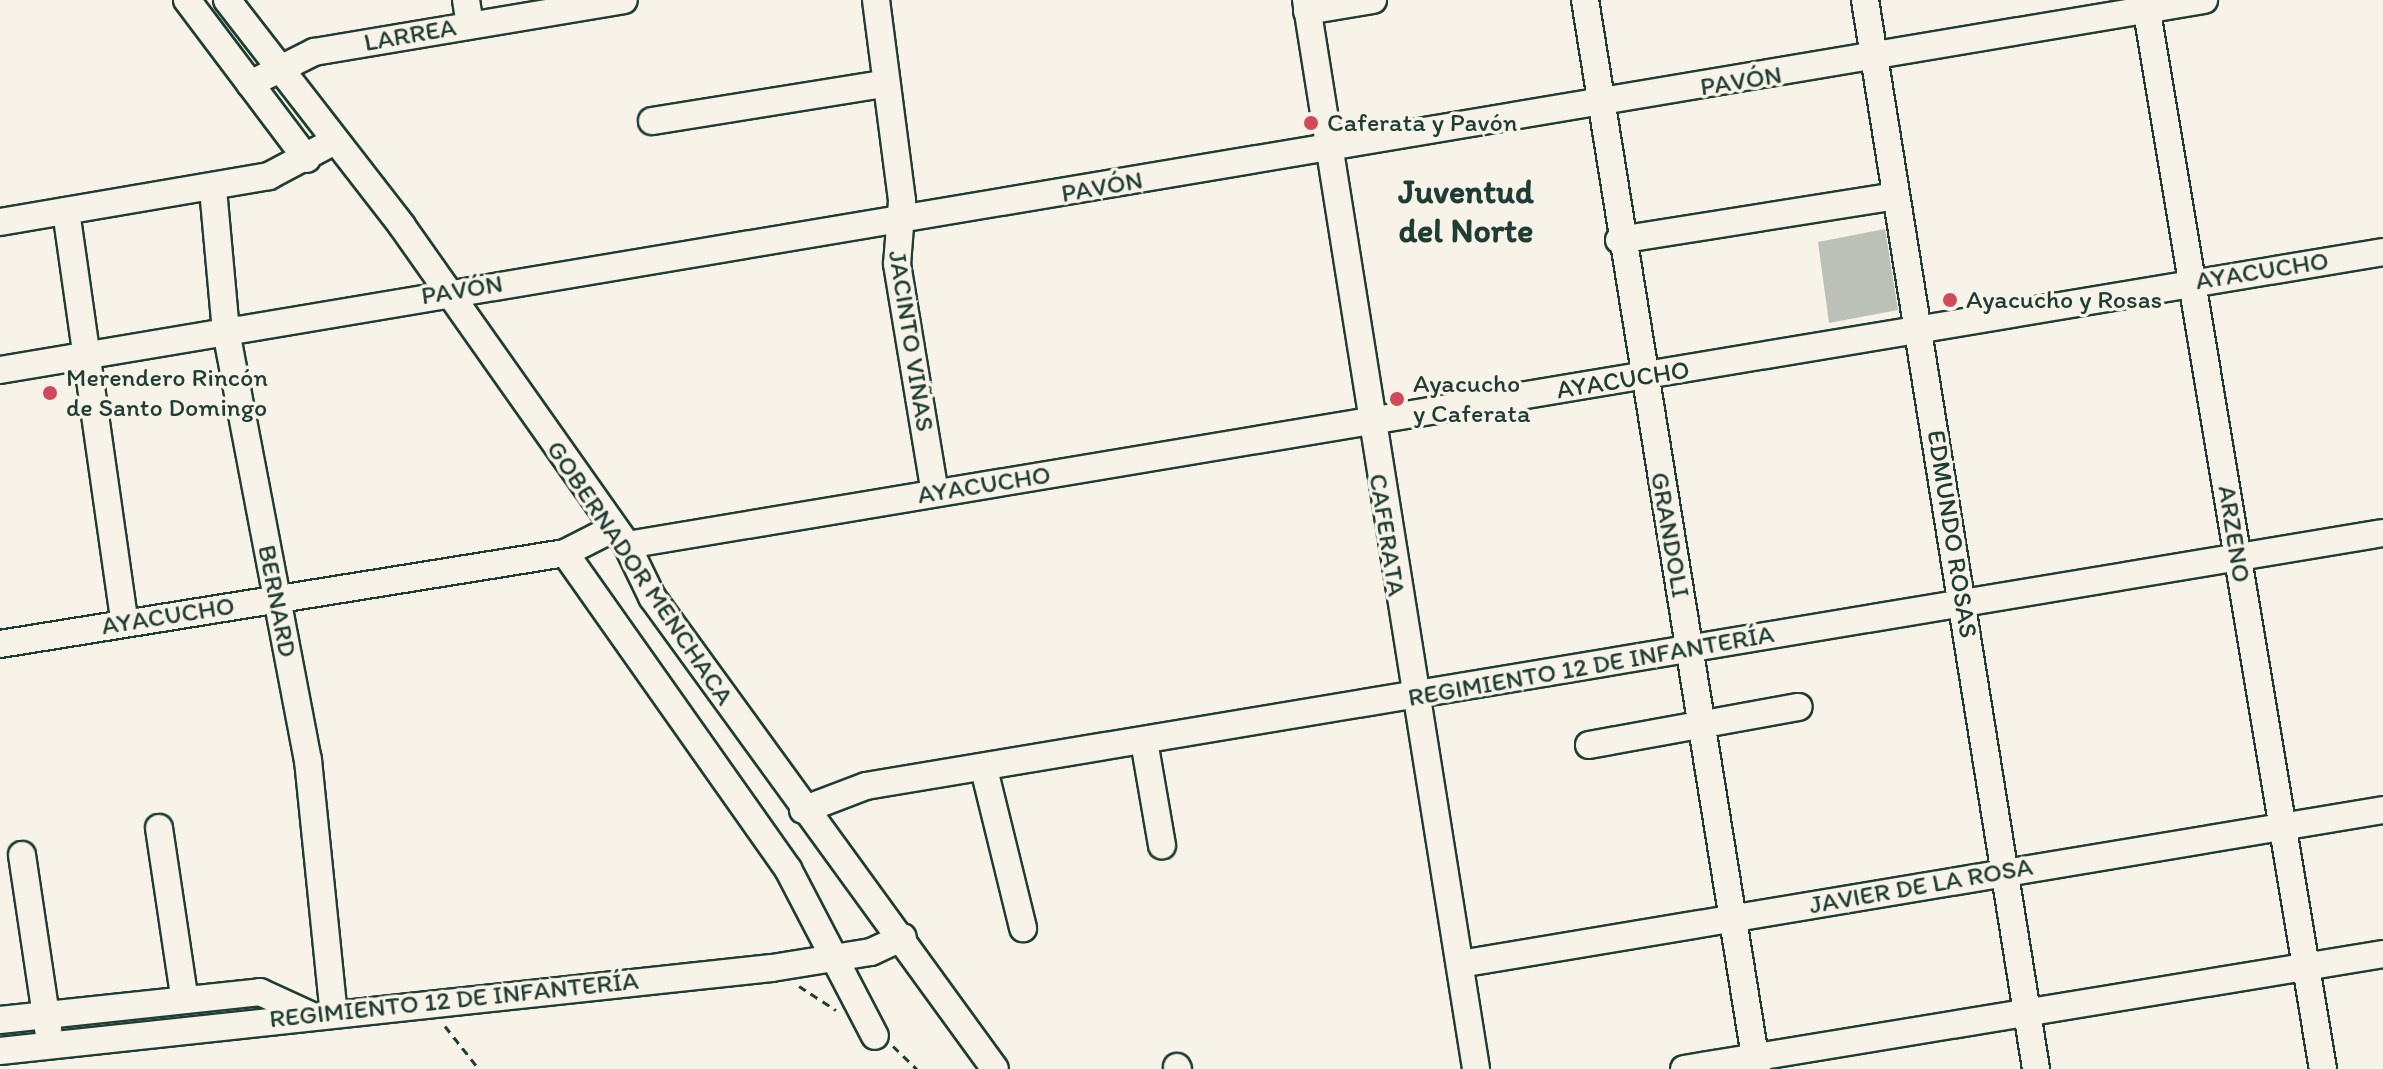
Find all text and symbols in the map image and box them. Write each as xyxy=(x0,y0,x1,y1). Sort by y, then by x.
street label: LARREA xyxy=(361,12,459,58)
street label: PAVÓN xyxy=(1698,59,1784,103)
place label: Caferata y Pavón xyxy=(1327,107,1516,139)
marker: Caferata y Pavón xyxy=(1302,114,1320,132)
street label: PAVÓN xyxy=(1059,164,1145,210)
district label: Juventud del Norte xyxy=(1398,171,1534,250)
street label: AYACUCHO xyxy=(2193,245,2331,297)
street label: JACINTO VIÑAS xyxy=(881,248,941,434)
street label: PAVÓN xyxy=(419,268,505,312)
place label: Ayacucho y Rosas xyxy=(1966,284,2162,316)
marker: Ayacucho y Rosas xyxy=(1941,291,1959,309)
street label: AYACUCHO xyxy=(1554,354,1692,406)
place label: Merendero Rincón de Santo Domingo xyxy=(66,362,270,424)
place label: Ayacucho y Caferata xyxy=(1413,368,1530,430)
marker: Merendero Rincón de Santo Domingo xyxy=(41,384,59,402)
marker: Ayacucho y Caferata xyxy=(1388,390,1406,408)
street label: EDMUNDO ROSAS xyxy=(1920,428,1984,640)
street label: GOBERNADOR MENCHACA xyxy=(540,435,740,711)
street label: AYACUCHO xyxy=(915,459,1053,511)
street label: GRANDOLI xyxy=(1644,470,1696,600)
street label: CAFERATA xyxy=(1362,471,1412,599)
street label: ARZENO xyxy=(2211,483,2257,585)
street label: BERNARD xyxy=(251,542,303,660)
street label: AYACUCHO xyxy=(99,590,237,642)
street label: REGIMIENTO 12 DE INFANTERÍA xyxy=(1406,618,1776,714)
street label: JAVIER DE LA ROSA xyxy=(1807,851,2035,921)
street label: REGIMIENTO 12 DE INFANTERÍA xyxy=(268,965,640,1035)

